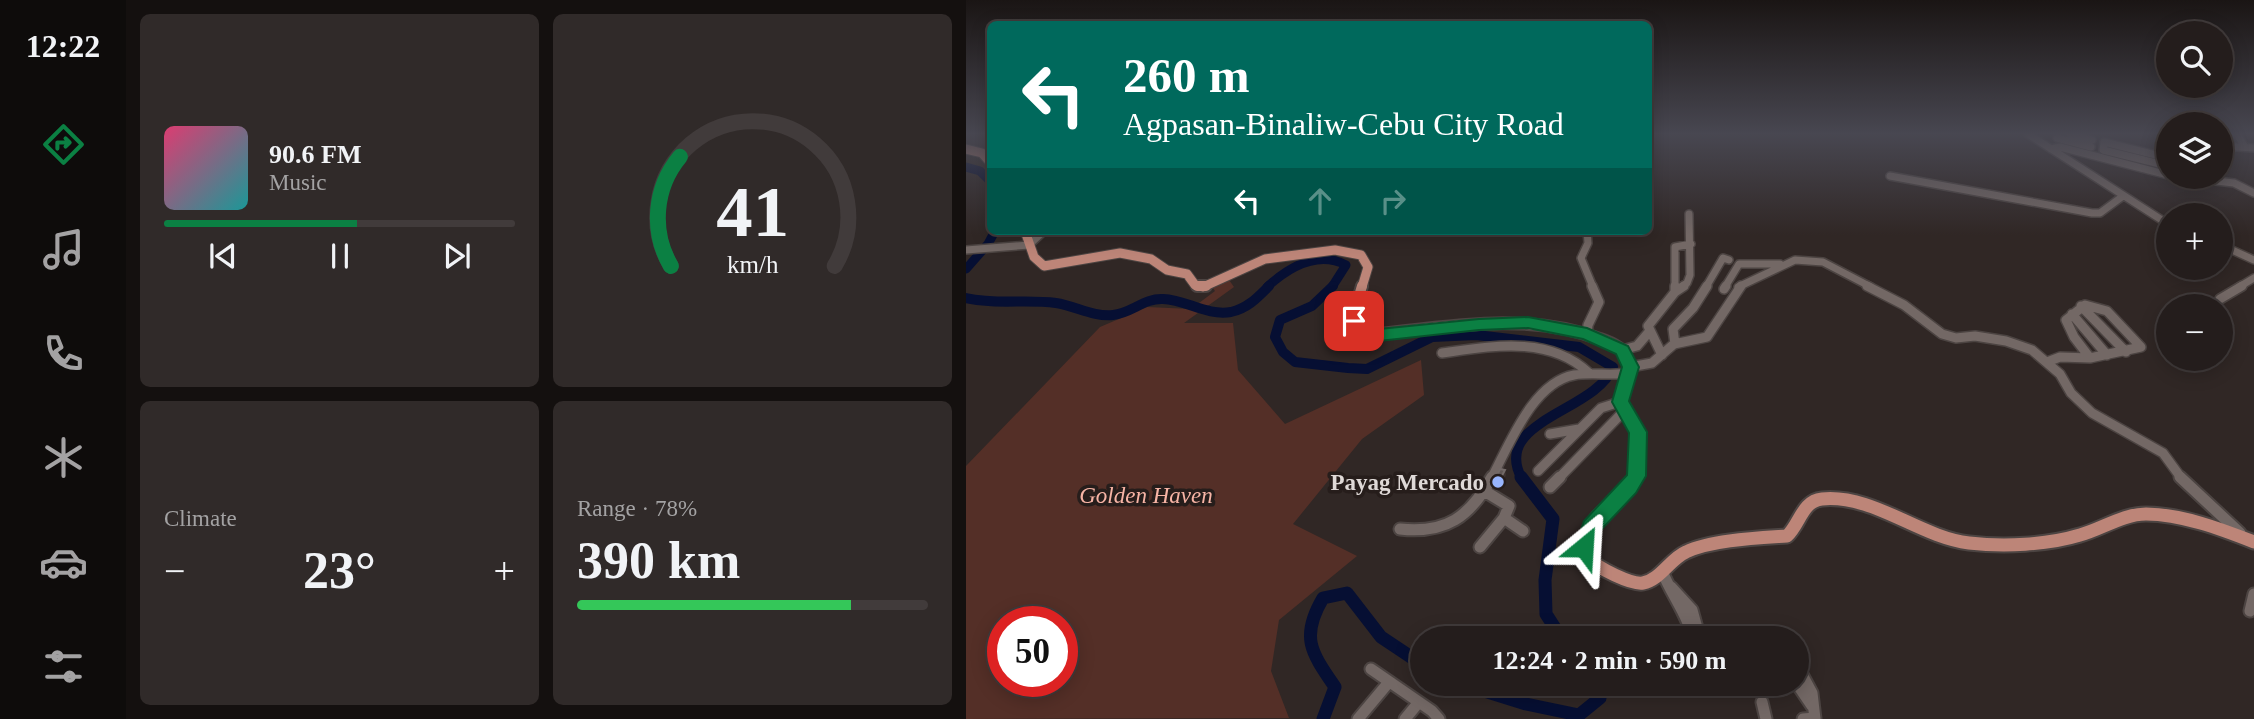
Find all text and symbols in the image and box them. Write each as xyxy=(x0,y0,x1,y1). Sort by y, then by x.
map controls xyxy=(2156,21,2233,371)
button: search xyxy=(2156,21,2233,98)
text: 12:22 xyxy=(26,28,100,64)
text: 260 m xyxy=(1123,48,1250,103)
icon: left xyxy=(1008,49,1099,140)
text: Agpasan-Binaliw-Cebu City Road xyxy=(1123,106,1564,142)
button: layers xyxy=(2156,112,2233,189)
icon: directions xyxy=(39,120,88,169)
text: 90.6 FM xyxy=(269,140,361,169)
text: Music xyxy=(269,170,327,195)
text: 41 xyxy=(716,172,789,253)
icon: left xyxy=(1228,182,1266,220)
icon: ahead xyxy=(1301,182,1339,220)
icon: right xyxy=(1374,182,1412,220)
button: + xyxy=(2156,203,2233,280)
icon: music xyxy=(39,225,88,274)
icon: previous xyxy=(204,237,242,275)
icon: pause xyxy=(321,237,359,275)
icon: next xyxy=(438,237,476,275)
text: km/h xyxy=(727,251,779,278)
pin xyxy=(1324,291,1384,351)
button: − xyxy=(2156,294,2233,371)
icon: arrive xyxy=(1335,302,1373,340)
icon: phone xyxy=(39,329,88,378)
icon: climate xyxy=(39,433,88,482)
place label: Payag Mercado xyxy=(1330,470,1484,495)
marker: Payag Mercado xyxy=(1490,474,1506,490)
park label: Golden Haven xyxy=(1079,483,1213,508)
text: Range · 78% xyxy=(577,496,697,521)
text: Climate xyxy=(164,506,237,531)
position arrow xyxy=(1547,510,1621,584)
text: 390 km xyxy=(577,532,740,589)
icon: car xyxy=(39,538,88,587)
text: 23° xyxy=(303,542,376,599)
text: − xyxy=(164,550,185,592)
text: + xyxy=(494,550,515,592)
speed limit sign: 50 xyxy=(987,606,1078,697)
icon: filters xyxy=(39,642,88,691)
text: 12:24 · 2 min · 590 m xyxy=(1493,646,1727,675)

